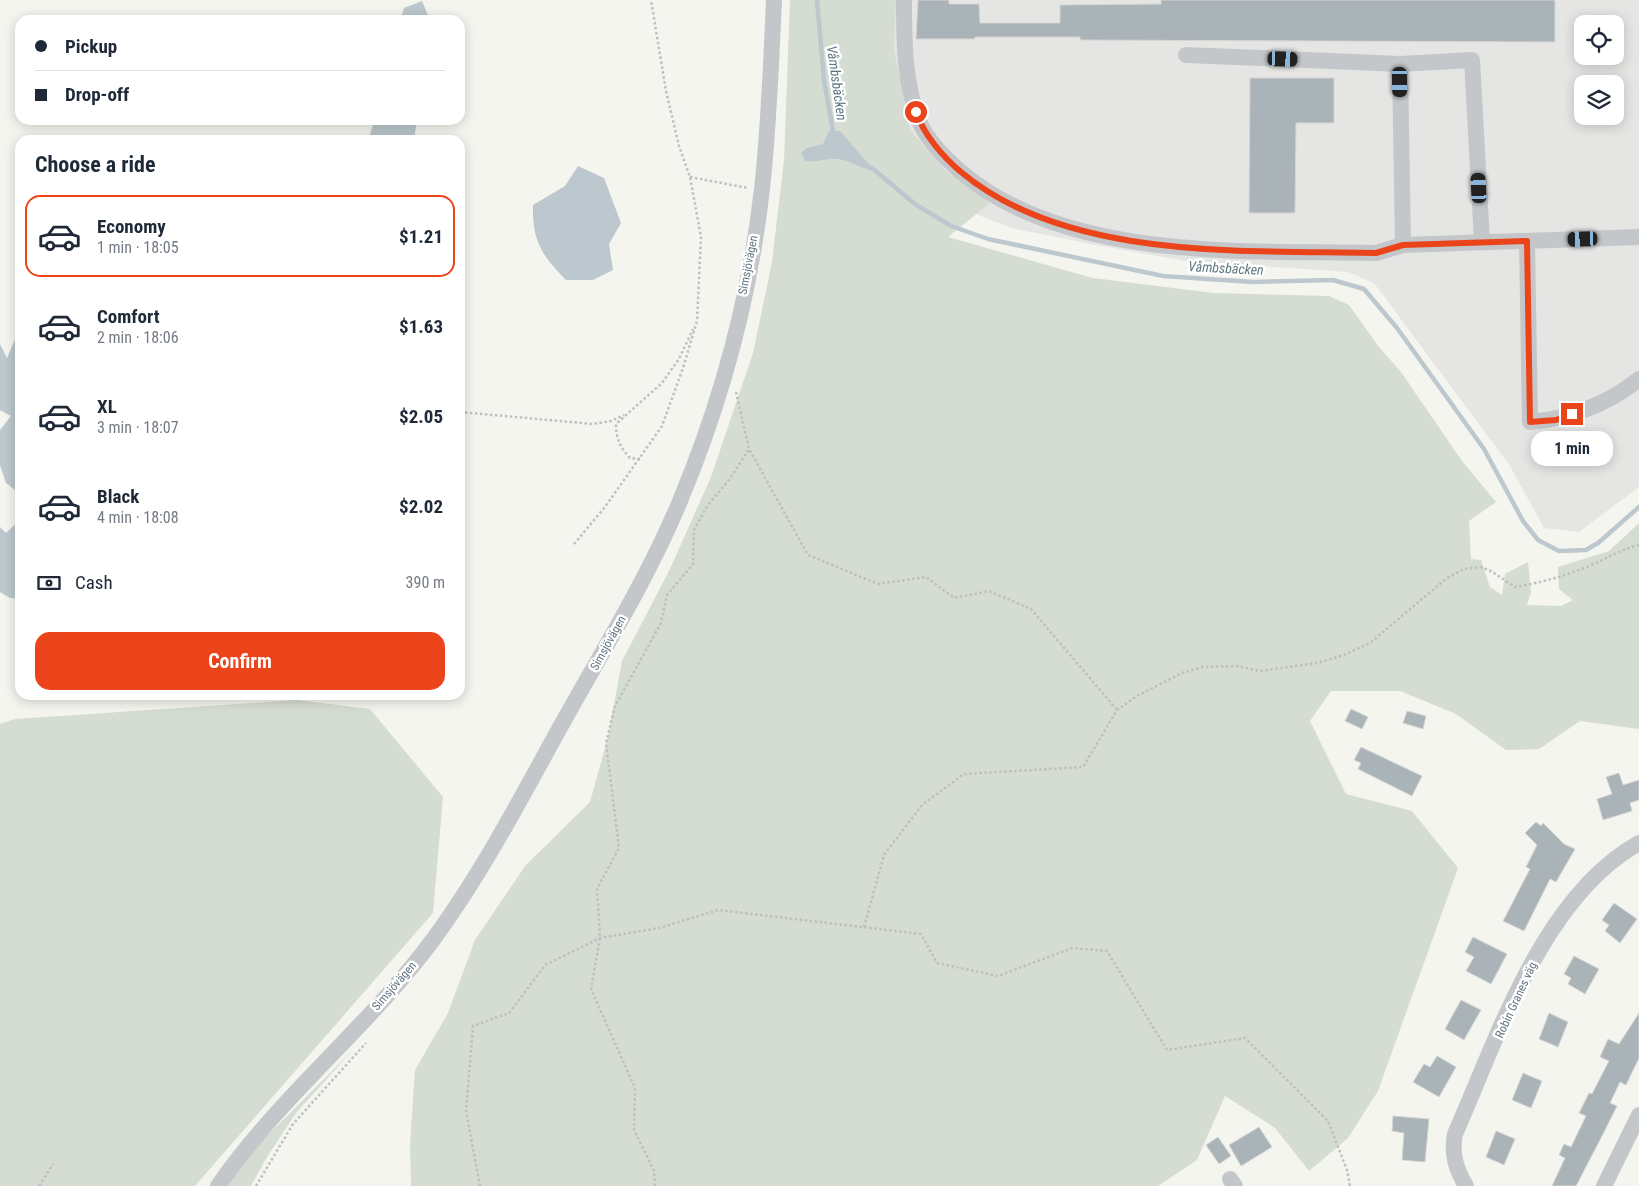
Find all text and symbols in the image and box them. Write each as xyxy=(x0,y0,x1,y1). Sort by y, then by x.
map controls xyxy=(1574,15,1624,125)
button: locate xyxy=(1574,15,1624,65)
text: Pickup xyxy=(65,35,117,58)
water label: Våmbsbäcken xyxy=(824,45,850,121)
car xyxy=(1267,51,1298,67)
car xyxy=(1392,67,1407,97)
button: layers xyxy=(1574,75,1624,125)
text: Drop-off xyxy=(65,83,129,106)
route start xyxy=(905,101,927,123)
text: Choose a ride xyxy=(35,152,156,177)
car xyxy=(1470,173,1487,203)
icon: car xyxy=(37,214,82,259)
text: Economy xyxy=(97,215,166,238)
text: $1.21 xyxy=(399,225,443,248)
car xyxy=(1567,231,1598,247)
street label: Simsjövägen xyxy=(735,234,761,296)
text: 1 min · 18:05 xyxy=(97,238,179,257)
water label: Våmbsbäcken xyxy=(1188,258,1264,278)
icon: car xyxy=(37,304,82,349)
text: Comfort xyxy=(97,305,160,328)
text: $1.63 xyxy=(399,315,443,338)
text: 2 min · 18:06 xyxy=(97,328,179,347)
icon: car xyxy=(37,394,82,439)
text: XL xyxy=(97,395,117,418)
route end xyxy=(1561,403,1583,425)
text: $2.05 xyxy=(399,405,443,428)
text: 3 min · 18:07 xyxy=(97,418,179,437)
callout: 1 min xyxy=(1531,432,1613,466)
text: 1 min xyxy=(1554,439,1590,458)
icon: car xyxy=(37,484,82,529)
text: Black xyxy=(97,485,139,508)
text: $2.02 xyxy=(399,495,443,518)
text: 4 min · 18:08 xyxy=(97,508,179,527)
icon: cash xyxy=(35,569,63,597)
text: Cash xyxy=(75,571,113,594)
text: 390 m xyxy=(406,573,445,592)
street label: Simsjövägen xyxy=(587,613,629,673)
button: Confirm xyxy=(35,632,445,690)
street label: Simsjövägen xyxy=(369,959,419,1013)
street label: Robin Granes väg xyxy=(1492,960,1540,1040)

